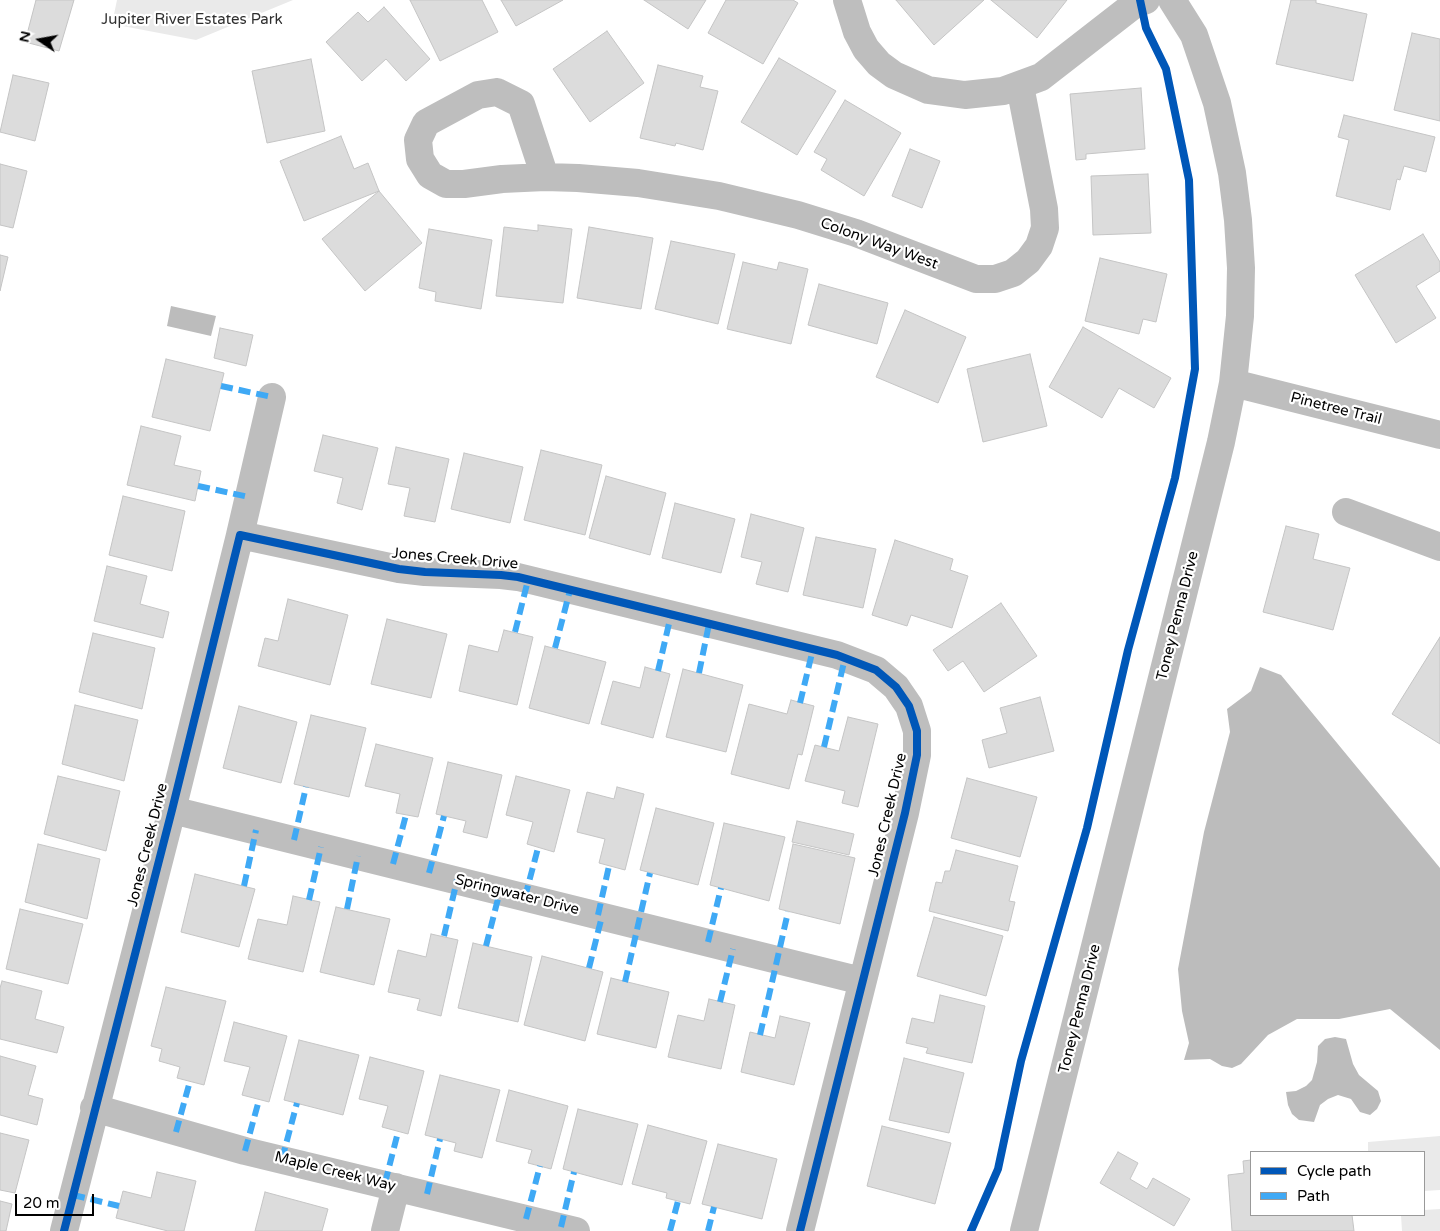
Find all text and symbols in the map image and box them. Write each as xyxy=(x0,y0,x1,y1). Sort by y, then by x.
park label: Jupiter River Estates Park xyxy=(101,11,283,29)
north arrow xyxy=(15,15,65,65)
text: N xyxy=(15,30,34,44)
street label: Colony Way West xyxy=(818,214,940,274)
street label: Pinetree Trail xyxy=(1289,389,1383,429)
street label: Jones Creek Drive xyxy=(391,545,519,573)
street label: Toney Penna Drive xyxy=(1153,549,1203,683)
street label: Jones Creek Drive xyxy=(865,751,911,879)
street label: Jones Creek Drive xyxy=(124,781,172,909)
street label: Springwater Drive xyxy=(453,871,581,919)
street label: Toney Penna Drive xyxy=(1055,942,1105,1076)
street label: Maple Creek Way xyxy=(273,1148,397,1196)
legend xyxy=(1250,1151,1425,1216)
text: Cycle path xyxy=(1297,1162,1371,1180)
scale bar xyxy=(18,1184,96,1216)
text: Path xyxy=(1297,1187,1330,1205)
text: 20 m xyxy=(23,1194,60,1212)

